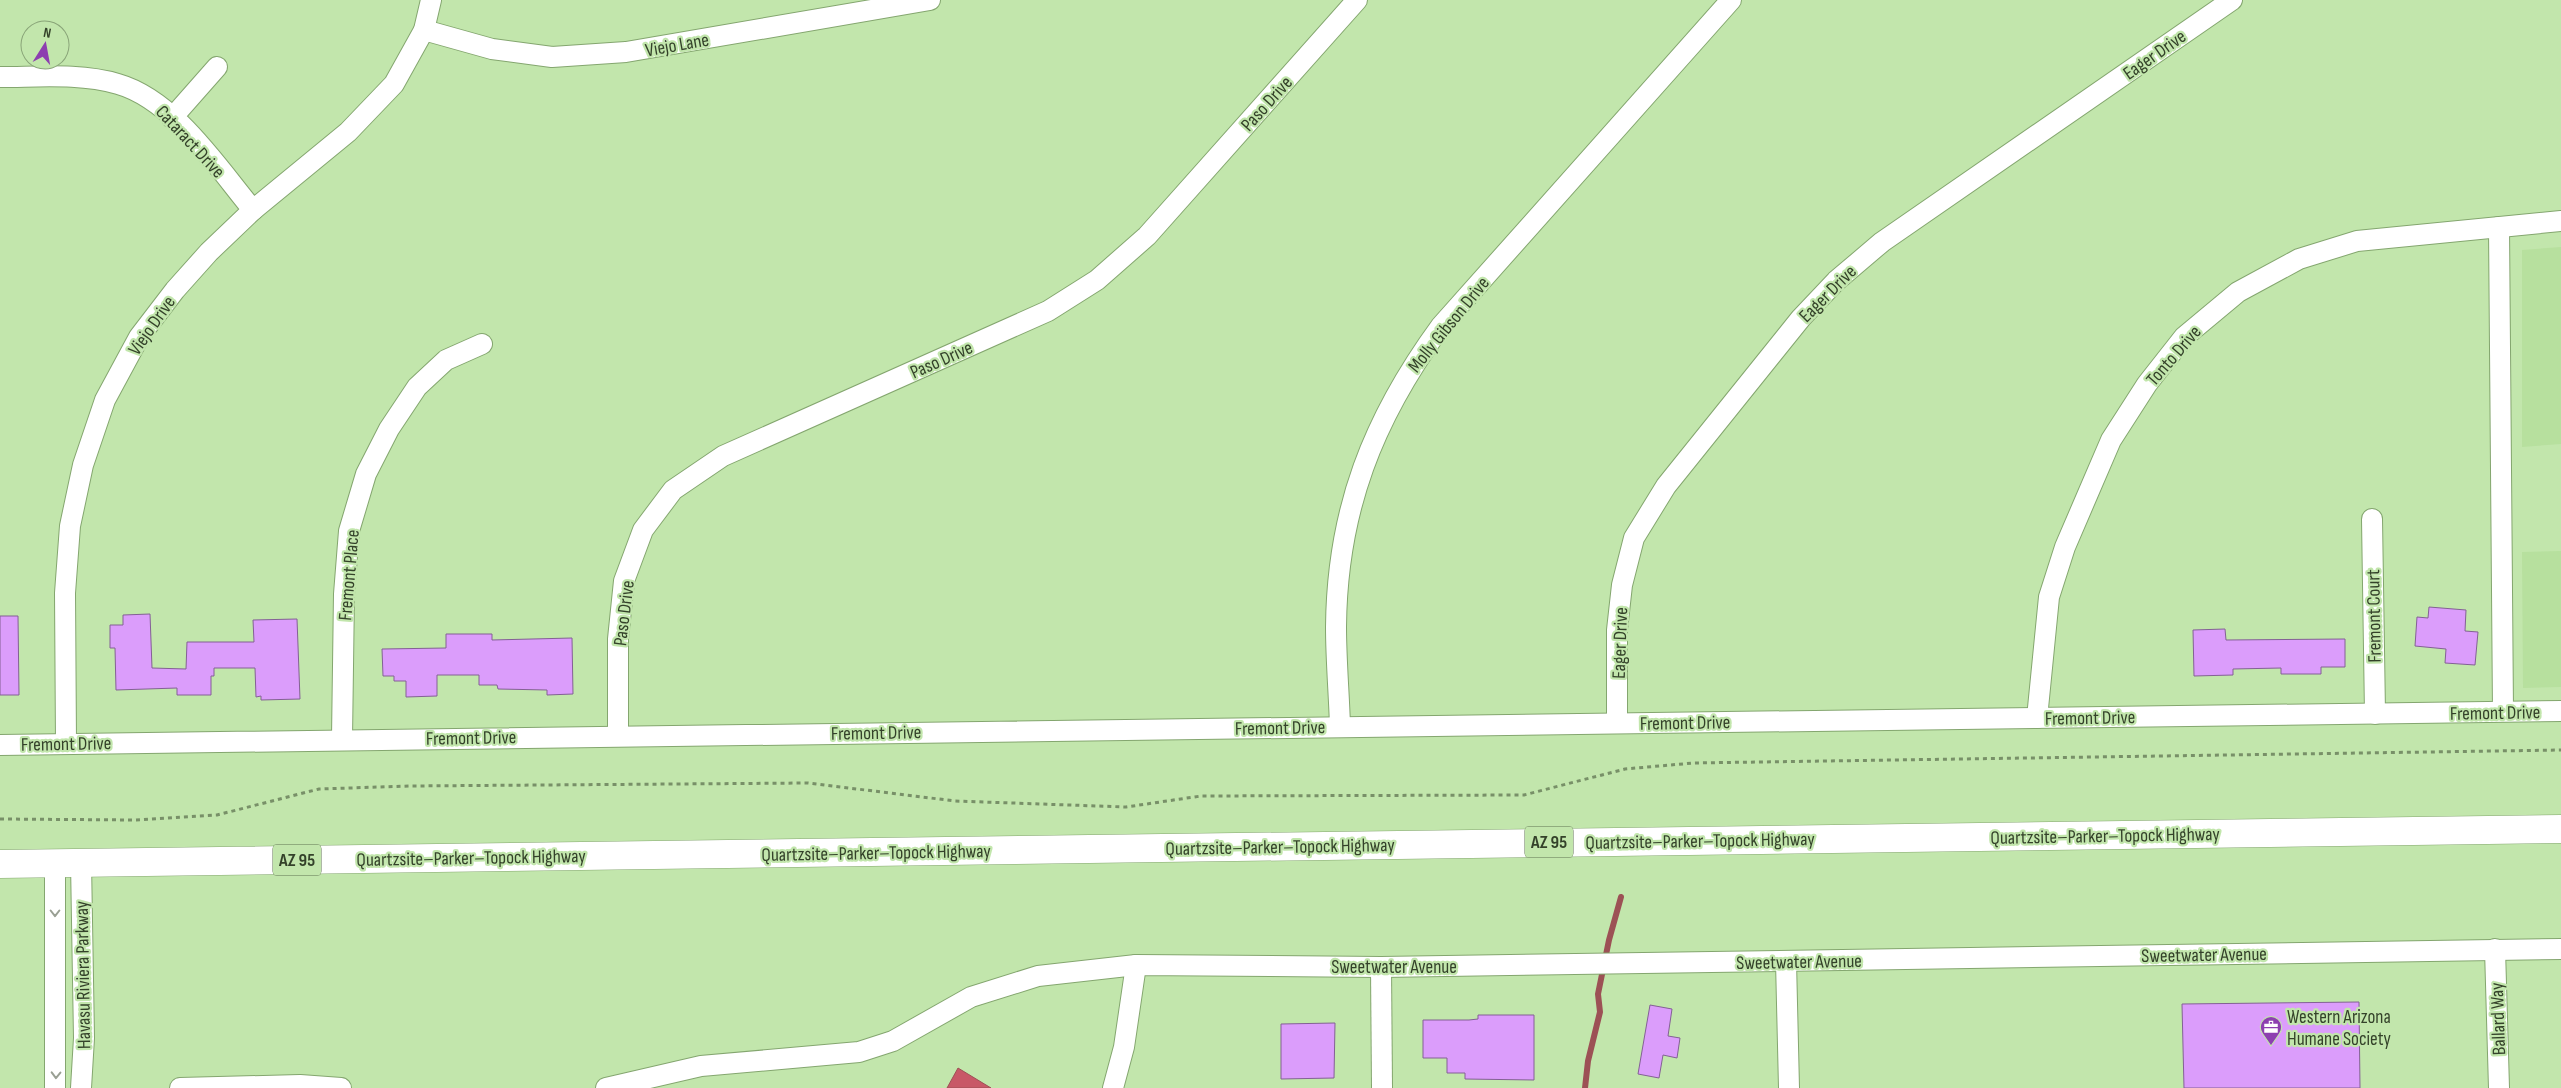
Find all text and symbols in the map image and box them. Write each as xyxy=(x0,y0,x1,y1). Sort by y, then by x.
north arrow xyxy=(20,20,70,70)
text: N xyxy=(42,24,53,42)
street label: Eager Drive xyxy=(2119,25,2191,85)
street label: Viejo Lane xyxy=(644,29,711,62)
street label: Paso Drive xyxy=(1236,72,1298,136)
street label: Cataract Drive xyxy=(150,101,229,183)
street label: Eager Drive xyxy=(1795,261,1862,328)
street label: Molly Gibson Drive xyxy=(1404,272,1495,377)
street label: Viejo Drive xyxy=(124,292,181,360)
street label: Tonto Drive xyxy=(2142,321,2207,391)
street label: Paso Drive xyxy=(907,336,976,384)
street label: Fremont Place xyxy=(334,529,365,622)
street label: Fremont Court xyxy=(2362,569,2387,663)
street label: Paso Drive xyxy=(609,579,640,647)
street label: Eager Drive xyxy=(1608,607,1633,679)
street label: Fremont Drive xyxy=(2450,701,2540,726)
street label: Fremont Drive xyxy=(2045,706,2135,731)
street label: Fremont Drive xyxy=(1640,711,1730,736)
street label: Fremont Drive xyxy=(1235,716,1325,741)
street label: Fremont Drive xyxy=(831,721,921,746)
street label: Fremont Drive xyxy=(426,726,516,751)
street label: Fremont Drive xyxy=(21,732,111,757)
street label: Quartzsite–Parker–Topock Highway xyxy=(1990,823,2220,850)
road number: AZ 95 xyxy=(1525,826,1573,858)
street label: Quartzsite–Parker–Topock Highway xyxy=(1585,828,1815,855)
street label: Quartzsite–Parker–Topock Highway xyxy=(1165,834,1395,861)
street label: Quartzsite–Parker–Topock Highway xyxy=(761,840,991,867)
road number: AZ 95 xyxy=(273,844,321,876)
street label: Quartzsite–Parker–Topock Highway xyxy=(356,845,586,872)
street label: Havasu Riviera Parkway xyxy=(71,900,96,1049)
one-way arrow xyxy=(50,909,60,917)
street label: Sweetwater Avenue xyxy=(2141,943,2267,968)
street label: Sweetwater Avenue xyxy=(1736,950,1862,975)
street label: Sweetwater Avenue xyxy=(1331,956,1457,979)
street label: Ballard Way xyxy=(2486,982,2511,1056)
place label: Western Arizona Humane Society xyxy=(2287,1006,2391,1051)
office icon: Western Arizona Humane Society xyxy=(2259,1015,2283,1046)
one-way arrow xyxy=(50,1071,61,1079)

